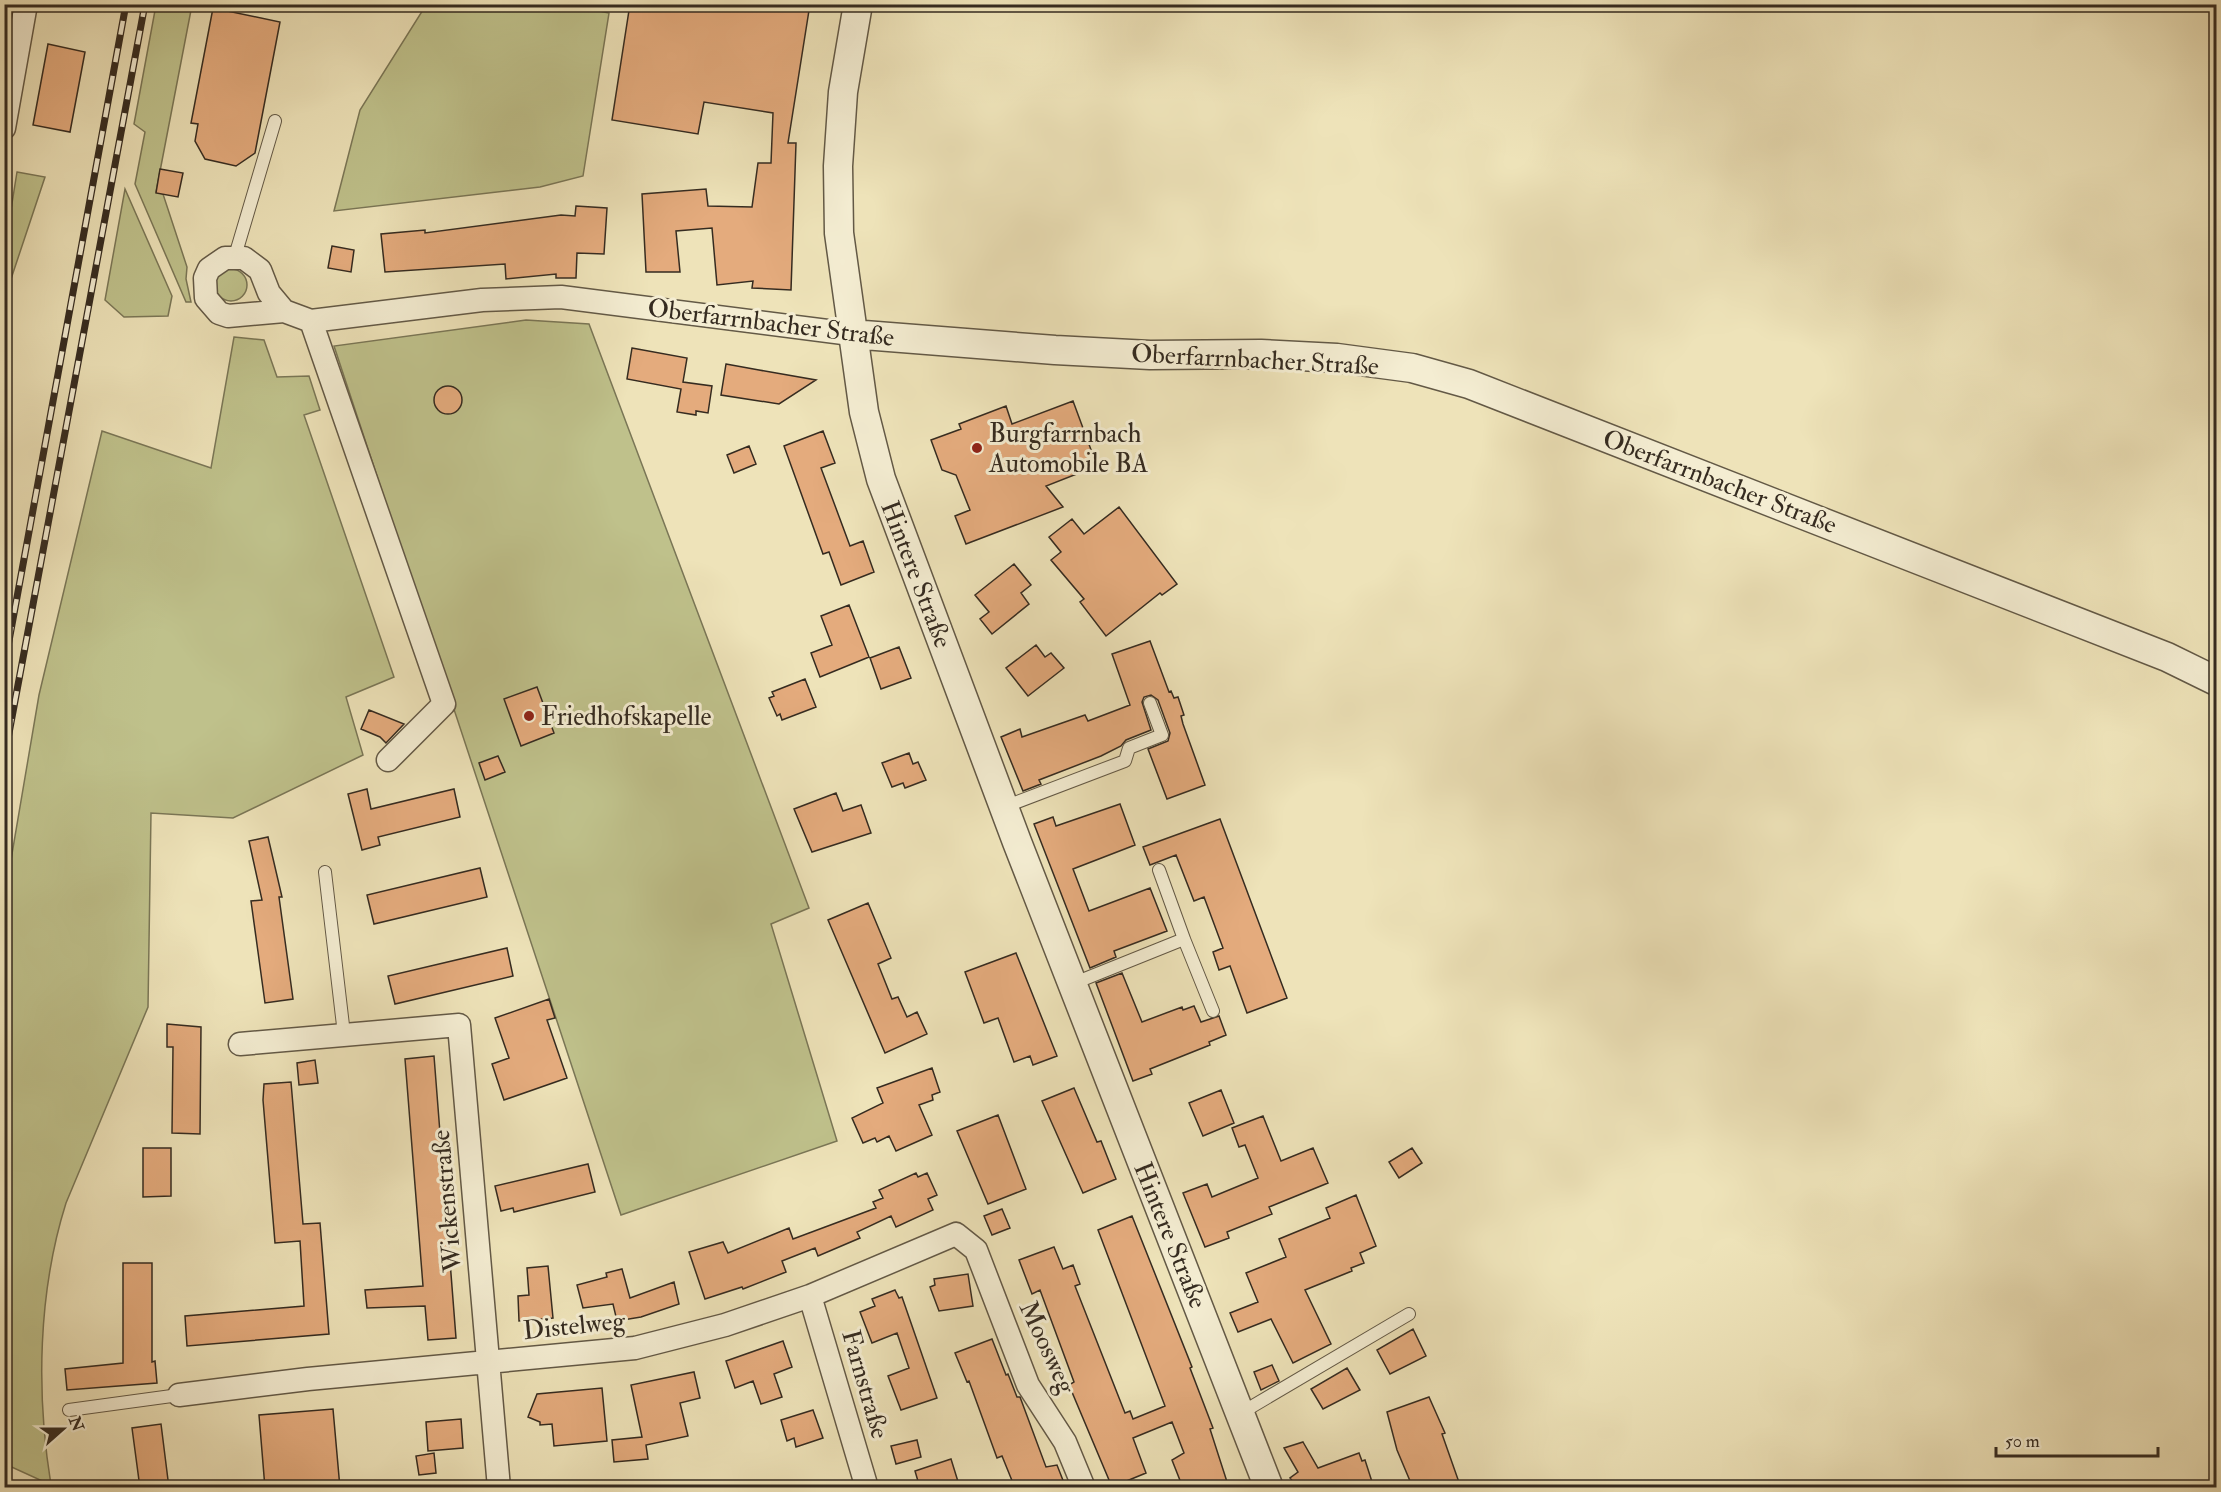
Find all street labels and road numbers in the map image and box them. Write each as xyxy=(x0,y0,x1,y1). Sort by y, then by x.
street label: Oberfarrnbacher Straße xyxy=(646,292,896,354)
street label: Oberfarrnbacher Straße xyxy=(1130,338,1380,382)
street label: Oberfarrnbacher Straße xyxy=(1598,423,1841,541)
street label: Hintere Straße xyxy=(873,496,959,653)
street label: Wickenstraße xyxy=(425,1128,469,1274)
street label: Hintere Straße xyxy=(1126,1158,1214,1313)
street label: Moosweg xyxy=(1012,1296,1083,1400)
street label: Distelweg xyxy=(522,1305,628,1347)
street label: Farnstraße xyxy=(834,1326,896,1443)

